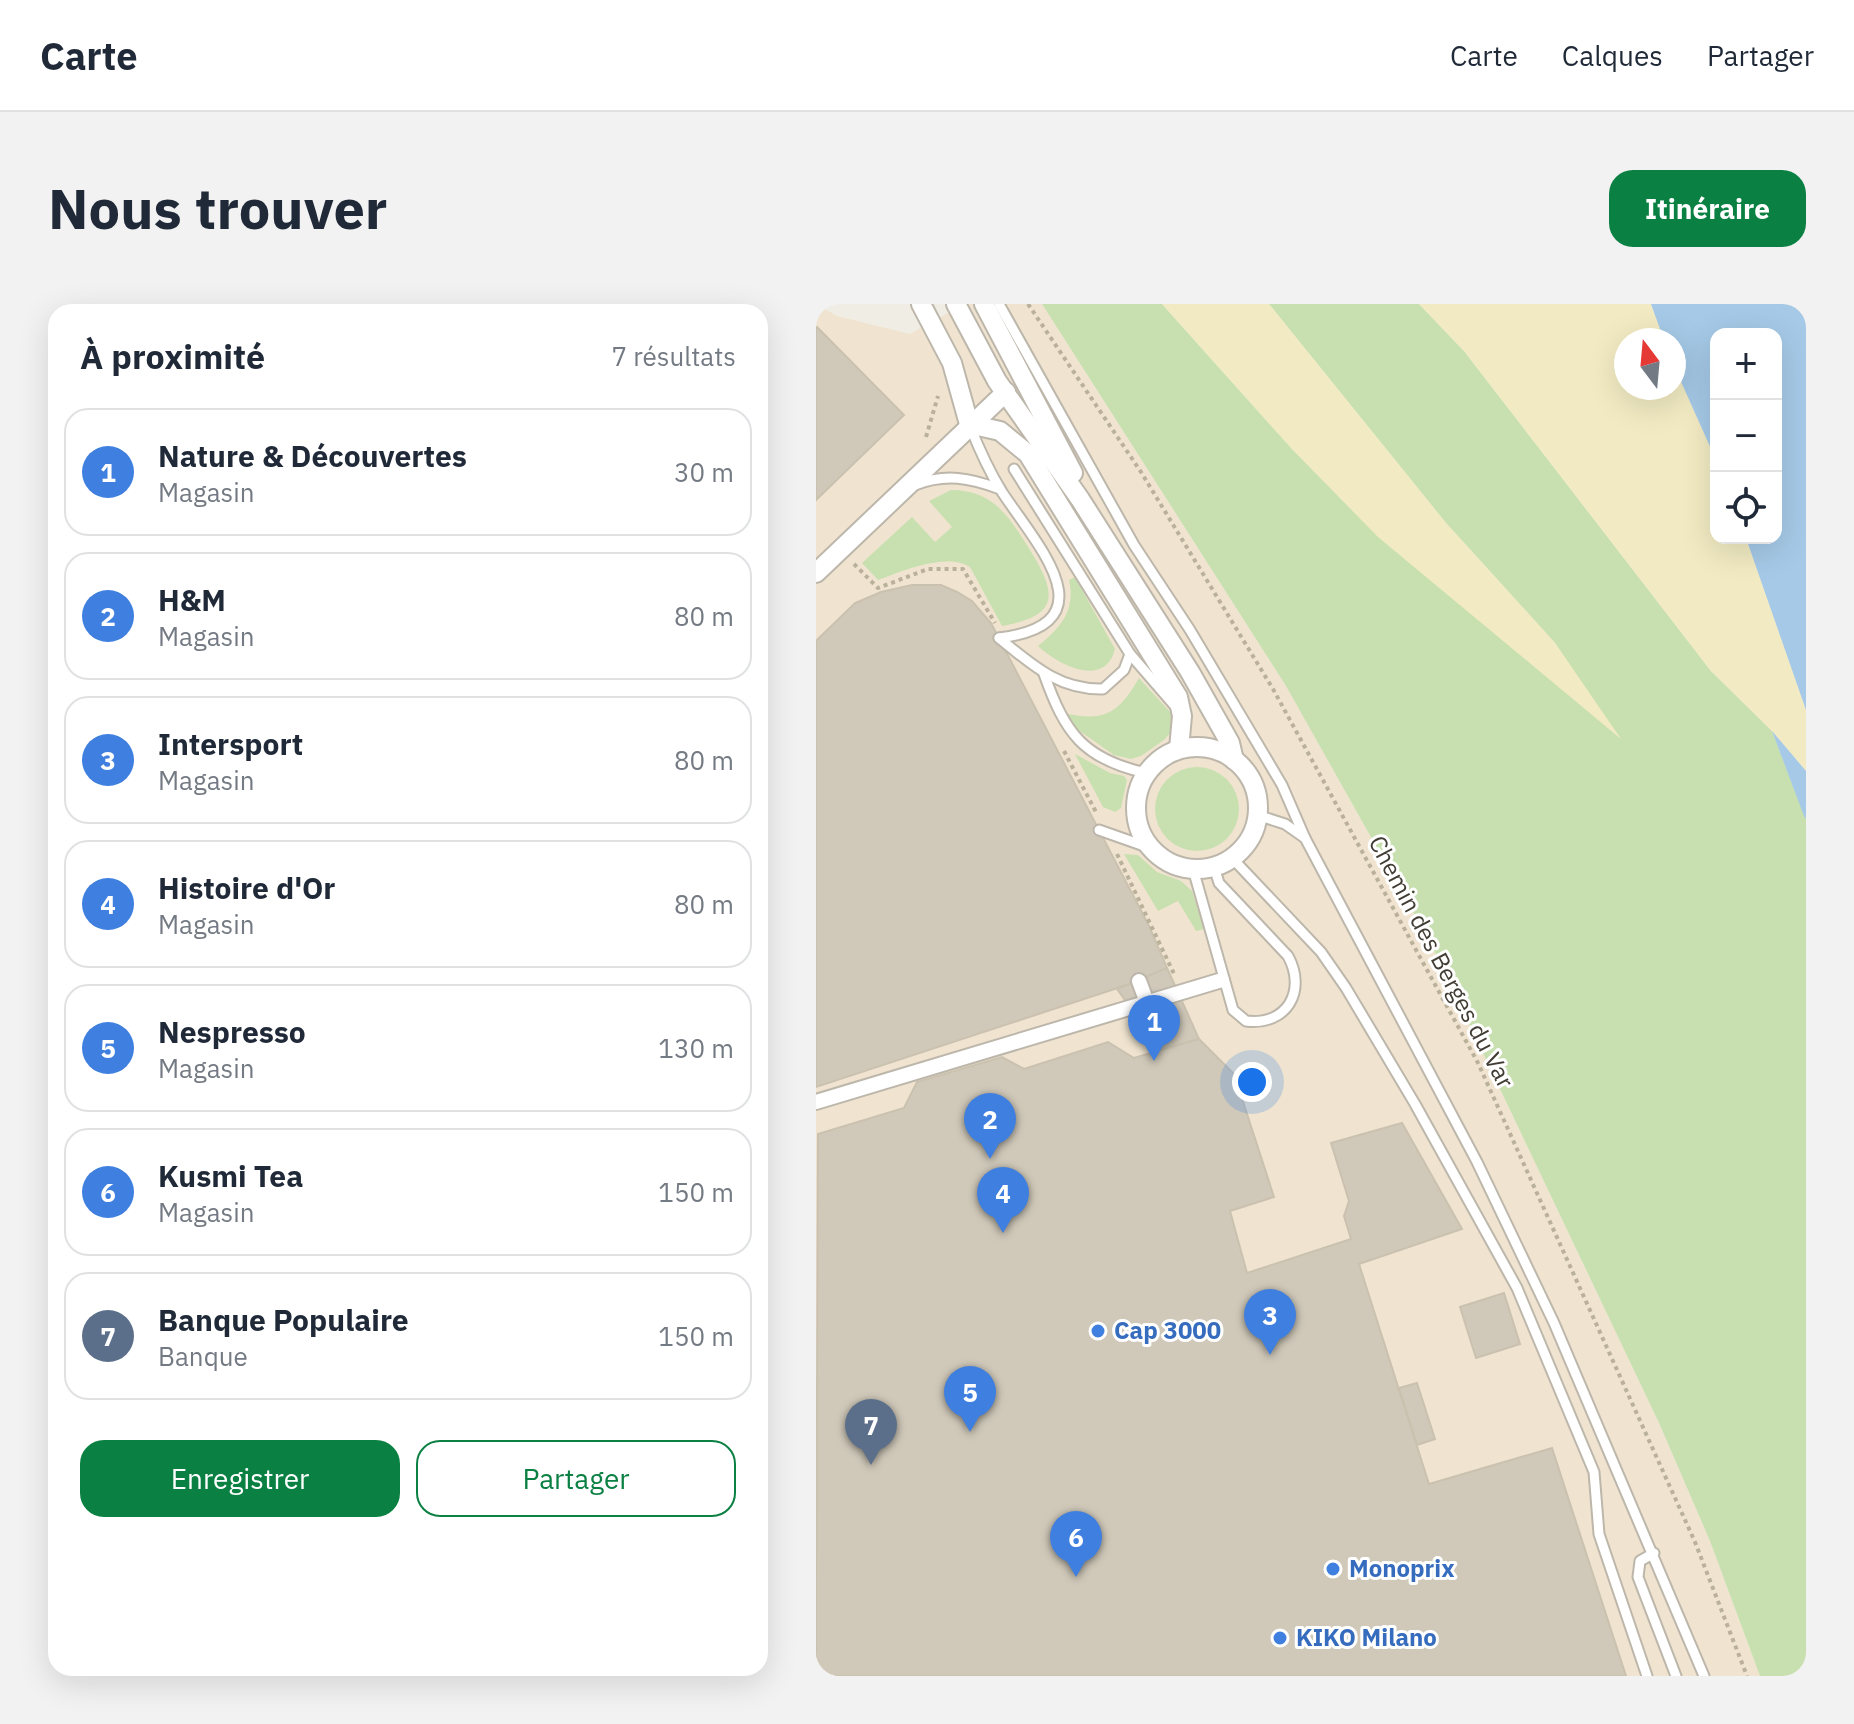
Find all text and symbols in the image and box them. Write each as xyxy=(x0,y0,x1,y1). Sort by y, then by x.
text: Carte xyxy=(40,31,138,80)
text: Carte xyxy=(1450,37,1518,74)
text: Calques xyxy=(1562,37,1663,74)
text: Partager xyxy=(1707,37,1814,74)
button: Itinéraire xyxy=(1609,170,1806,247)
text: Nous trouver xyxy=(48,172,387,244)
north arrow xyxy=(1614,328,1686,400)
map controls xyxy=(1710,328,1782,544)
button: + xyxy=(1710,328,1782,400)
text: À proximité xyxy=(80,334,265,378)
text: 7 résultats xyxy=(611,339,736,373)
button: − xyxy=(1710,400,1782,472)
text: Nature & Découvertes xyxy=(158,436,467,475)
text: 1 xyxy=(100,455,116,489)
text: 30 m xyxy=(674,455,734,489)
button: locate xyxy=(1710,472,1782,544)
text: Magasin xyxy=(158,475,254,509)
text: H&M xyxy=(158,580,226,619)
text: 2 xyxy=(100,599,116,633)
text: 80 m xyxy=(674,599,734,633)
text: Magasin xyxy=(158,619,254,653)
text: Intersport xyxy=(158,724,303,763)
text: 3 xyxy=(100,743,116,777)
text: 80 m xyxy=(674,743,734,777)
text: Magasin xyxy=(158,763,254,797)
street label: Chemin des Berges du Var xyxy=(1362,830,1522,1093)
text: Histoire d'Or xyxy=(158,868,335,907)
text: 4 xyxy=(100,887,116,921)
text: 80 m xyxy=(674,887,734,921)
text: Magasin xyxy=(158,907,254,941)
pin: 1 xyxy=(1128,995,1180,1061)
text: Nespresso xyxy=(158,1012,306,1051)
text: 5 xyxy=(100,1031,116,1065)
text: 130 m xyxy=(658,1031,734,1065)
text: Magasin xyxy=(158,1051,254,1085)
your location xyxy=(1232,1062,1272,1102)
pin: 2 xyxy=(964,1093,1016,1159)
text: Kusmi Tea xyxy=(158,1156,303,1195)
pin: 4 xyxy=(977,1167,1029,1233)
text: 6 xyxy=(100,1175,116,1209)
text: 150 m xyxy=(658,1175,734,1209)
text: Magasin xyxy=(158,1195,254,1229)
pin: 3 xyxy=(1244,1289,1296,1355)
text: Banque Populaire xyxy=(158,1300,409,1339)
place label: Cap 3000 xyxy=(1114,1314,1221,1346)
text: 7 xyxy=(100,1319,116,1353)
text: 150 m xyxy=(658,1319,734,1353)
marker: Cap 3000 xyxy=(1089,1322,1107,1340)
text: Banque xyxy=(158,1339,248,1373)
pin: 5 xyxy=(944,1366,996,1432)
pin: 7 xyxy=(845,1399,897,1465)
button: Enregistrer xyxy=(80,1440,400,1517)
button: Partager xyxy=(416,1440,736,1517)
pin: 6 xyxy=(1050,1511,1102,1577)
place label: Monoprix xyxy=(1349,1552,1455,1584)
marker: Monoprix xyxy=(1324,1560,1342,1578)
place label: KIKO Milano xyxy=(1296,1621,1437,1653)
marker: KIKO Milano xyxy=(1271,1629,1289,1647)

